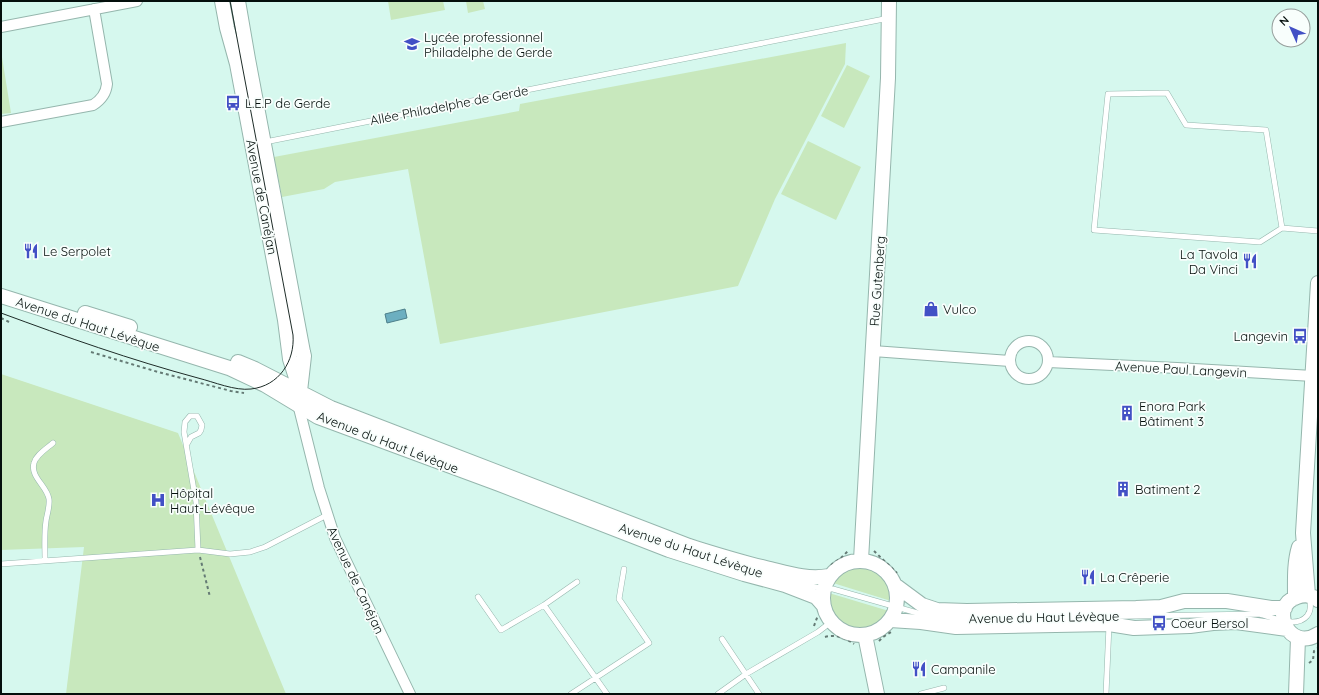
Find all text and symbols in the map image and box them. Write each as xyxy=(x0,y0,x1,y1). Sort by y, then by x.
north arrow xyxy=(1271,8,1311,48)
text: N xyxy=(1276,13,1292,29)
place label: Lycée professionnel Philadelphe de Gerde xyxy=(424,29,552,60)
school or university icon: Lycée professionnel Philadelphe de Gerde xyxy=(403,35,421,53)
street label: Allée Philadelphe de Gerde xyxy=(369,82,529,128)
bus stop icon: L.E.P de Gerde xyxy=(224,94,242,112)
place label: L.E.P de Gerde xyxy=(245,95,330,111)
street label: Avenue de Canéjan xyxy=(243,138,281,256)
street label: Rue Gutenberg xyxy=(866,235,888,327)
restaurant icon: Le Serpolet xyxy=(22,242,40,260)
place label: Le Serpolet xyxy=(43,243,111,259)
place label: La Tavola Da Vinci xyxy=(1180,246,1238,277)
restaurant icon: La Tavola Da Vinci xyxy=(1241,252,1259,270)
street label: Avenue du Haut Lévèque xyxy=(14,293,162,355)
shop icon: Vulco xyxy=(922,300,940,318)
place label: Vulco xyxy=(943,301,977,317)
bus stop icon: Langevin xyxy=(1291,327,1309,345)
place label: Langevin xyxy=(1233,328,1288,344)
street label: Avenue Paul Langevin xyxy=(1115,358,1247,380)
place label: Enora Park Bâtiment 3 xyxy=(1139,398,1206,429)
building icon: Enora Park Bâtiment 3 xyxy=(1118,404,1136,422)
street label: Avenue du Haut Lévèque xyxy=(315,408,461,476)
building icon: Batiment 2 xyxy=(1114,480,1132,498)
place label: Batiment 2 xyxy=(1135,481,1200,497)
place label: Hôpital Haut-Lévêque xyxy=(170,485,255,516)
hospital icon: Hôpital Haut-Lévêque xyxy=(149,491,167,509)
street label: Avenue du Haut Lévèque xyxy=(617,519,765,581)
street label: Avenue de Canéjan xyxy=(324,524,388,636)
restaurant icon: La Crêperie xyxy=(1079,568,1097,586)
place label: La Crêperie xyxy=(1100,569,1169,585)
street label: Avenue du Haut Lévèque xyxy=(969,608,1119,626)
bus stop icon: Coeur Bersol xyxy=(1150,614,1168,632)
place label: Coeur Bersol xyxy=(1171,615,1248,631)
restaurant icon: Campanile xyxy=(910,660,928,678)
place label: Campanile xyxy=(931,661,995,677)

